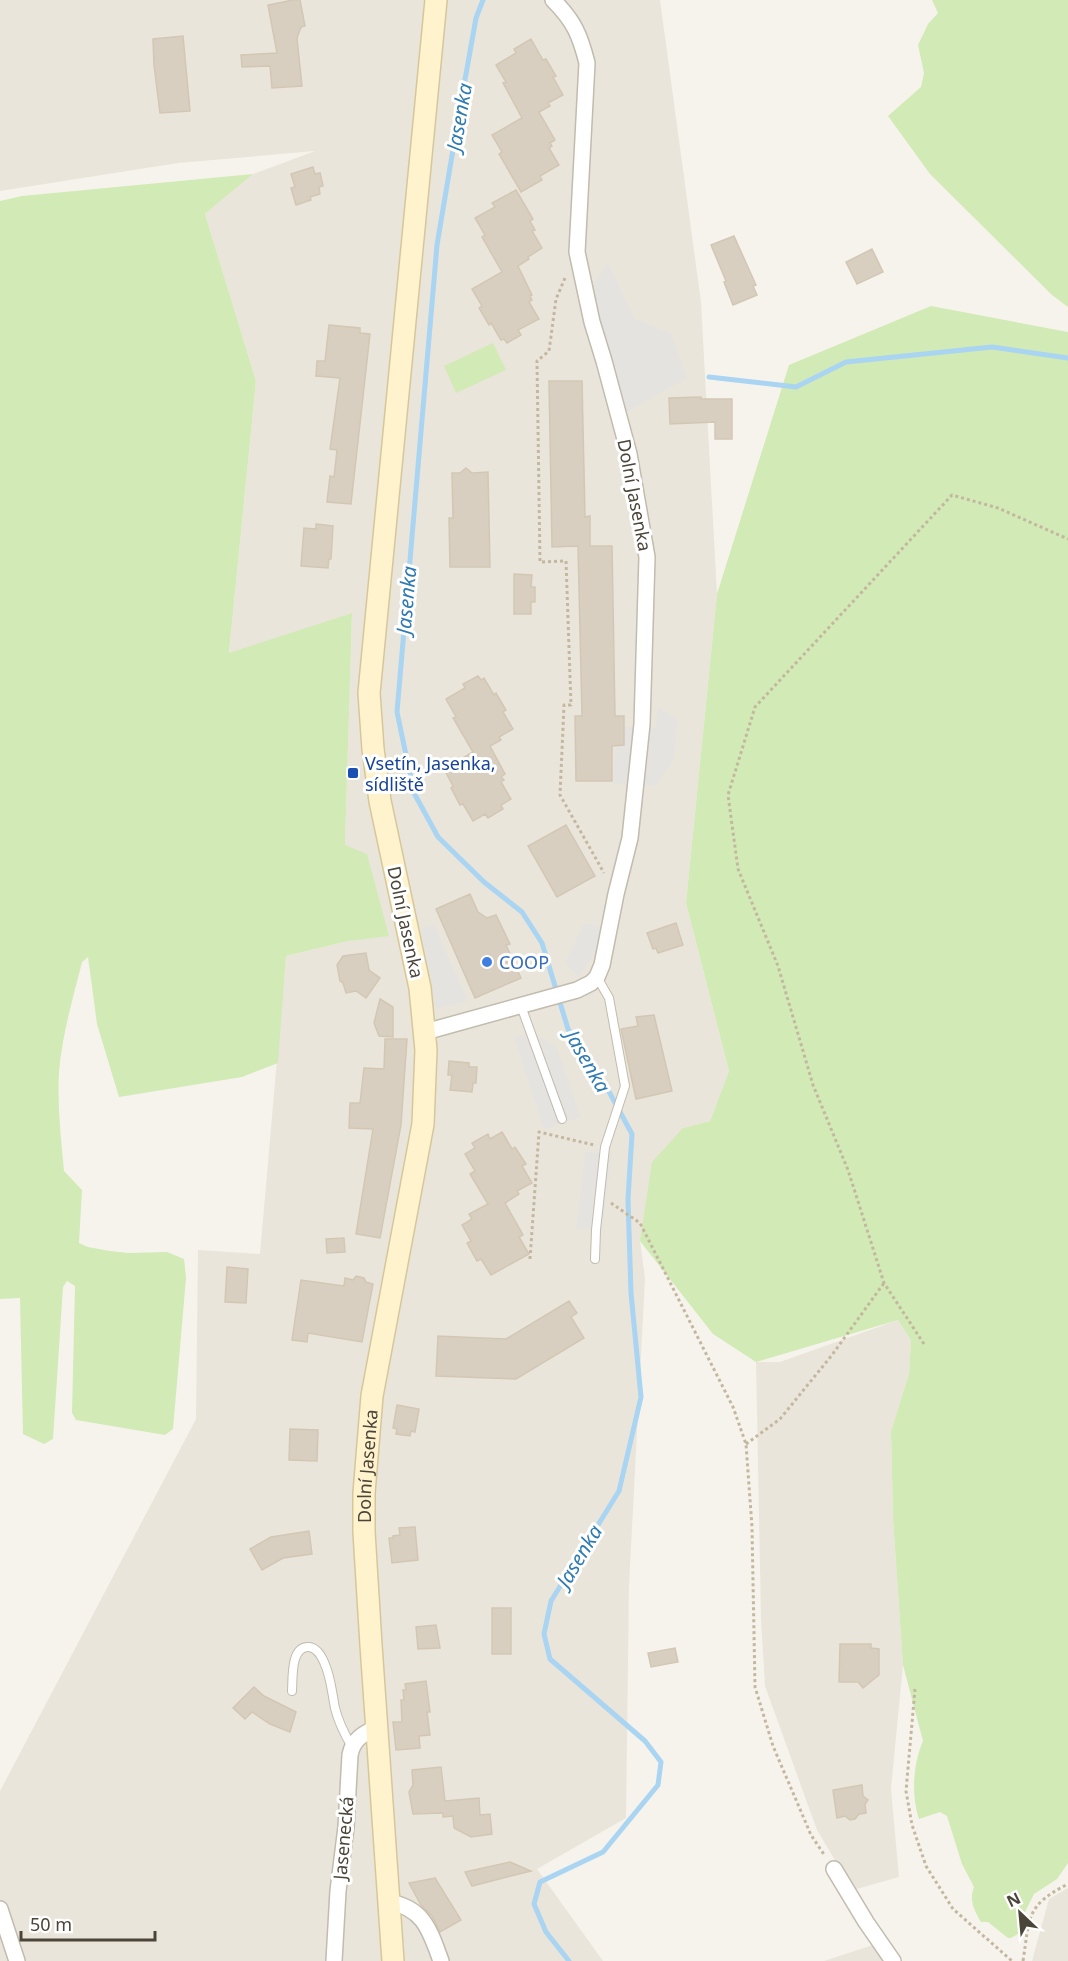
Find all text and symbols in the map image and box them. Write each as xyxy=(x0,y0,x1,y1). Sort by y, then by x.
water label: Jasenka xyxy=(439,81,478,157)
street label: Dolní Jasenka xyxy=(612,437,658,553)
water label: Jasenka xyxy=(389,565,422,639)
place label: Vsetín, Jasenka, sídliště xyxy=(365,751,496,796)
marker: Vsetín, Jasenka, sídliště xyxy=(346,766,360,780)
street label: Dolní Jasenka xyxy=(382,864,430,980)
place label: COOP xyxy=(499,950,549,974)
marker: COOP xyxy=(480,955,494,969)
water label: Jasenka xyxy=(557,1021,617,1097)
street label: Dolní Jasenka xyxy=(352,1408,383,1523)
water label: Jasenka xyxy=(548,1520,608,1596)
street label: Jasenecká xyxy=(327,1795,359,1883)
north arrow xyxy=(990,1883,1050,1943)
text: N xyxy=(1003,1887,1024,1912)
scale bar xyxy=(21,1904,154,1942)
text: 50 m xyxy=(30,1912,72,1936)

